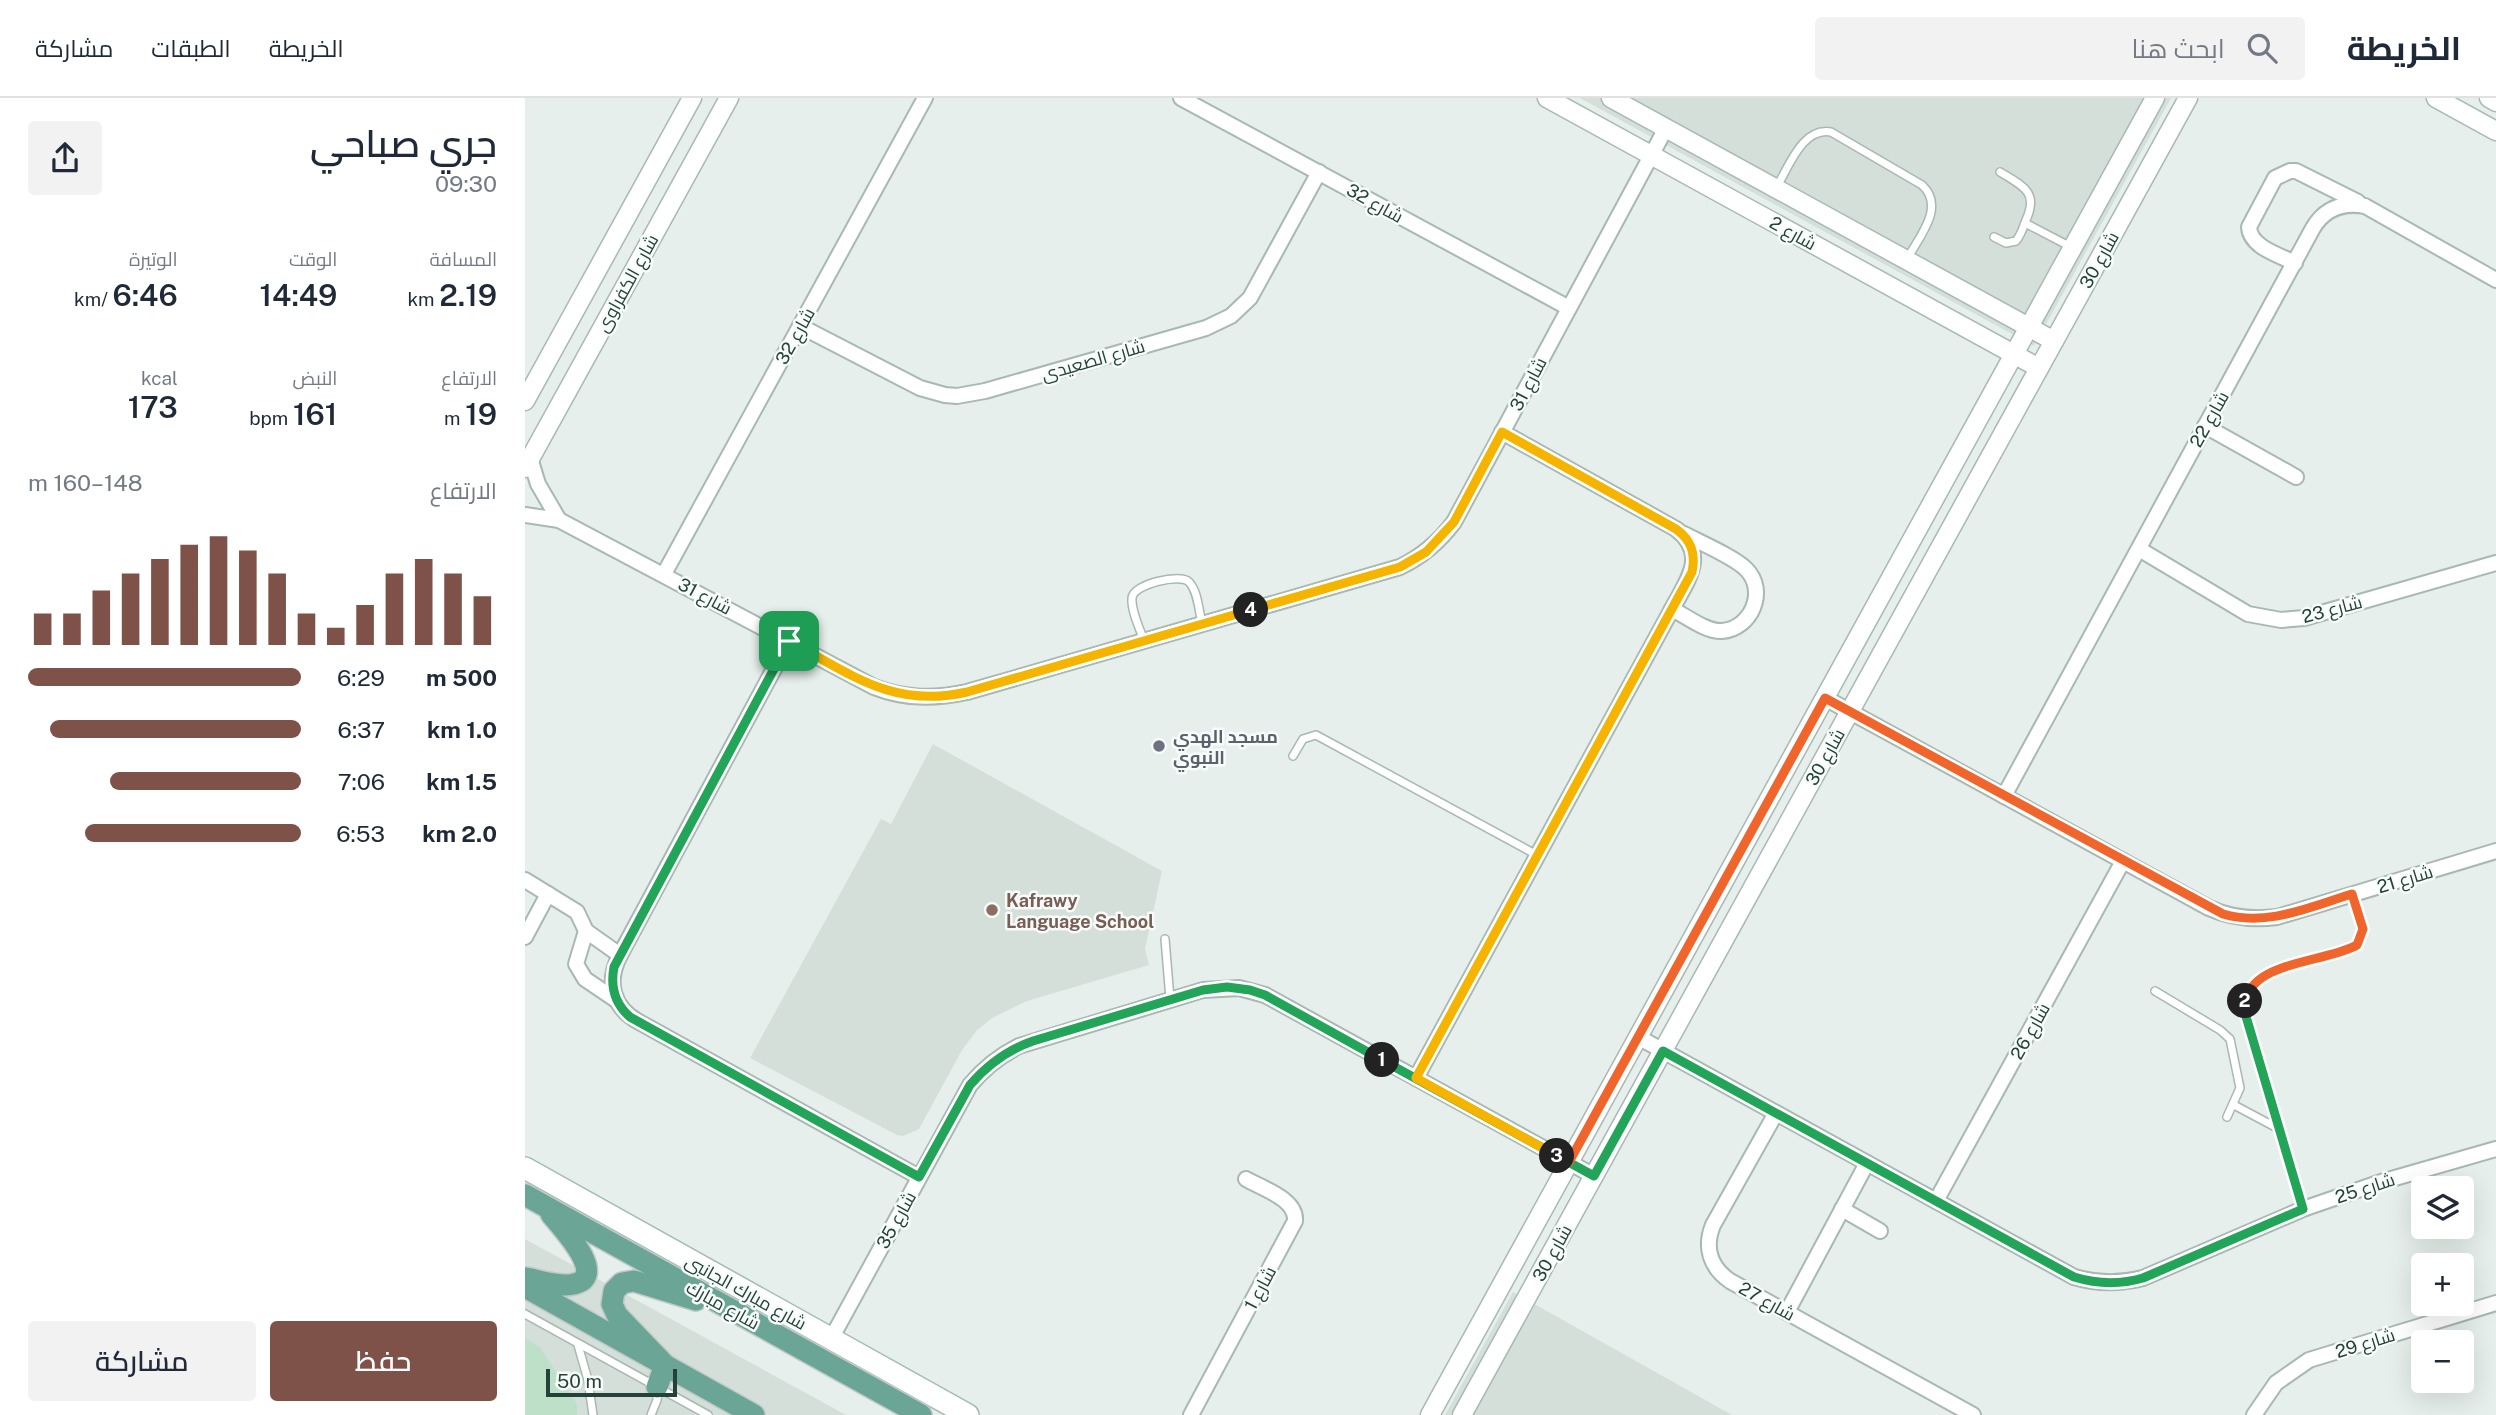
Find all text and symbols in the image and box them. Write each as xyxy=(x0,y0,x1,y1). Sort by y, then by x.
search box xyxy=(1815,17,2305,80)
icon: search xyxy=(2243,29,2281,67)
text: الخريطة xyxy=(2347,29,2461,67)
text: ابحث هنا xyxy=(2131,33,2225,64)
text: مشاركة xyxy=(35,34,113,62)
text: الطبقات xyxy=(151,34,231,62)
text: الخريطة xyxy=(269,34,344,62)
button: share xyxy=(28,121,102,195)
text: جري صباحي xyxy=(310,121,497,166)
text: 09:30 xyxy=(435,170,497,197)
street label: شارع 32 xyxy=(1342,179,1407,229)
street label: شارع 2 xyxy=(1765,212,1820,256)
street label: شارع 30 xyxy=(2075,228,2125,293)
street label: شارع الكفراوى xyxy=(592,230,664,337)
text: الوتيرة xyxy=(129,248,178,270)
text: الوقت xyxy=(289,248,337,270)
text: المسافة xyxy=(429,248,497,270)
text: 6:46 xyxy=(112,277,178,313)
text: 14:49 xyxy=(260,277,337,313)
text: 2.19 xyxy=(439,277,497,313)
text: /km xyxy=(74,288,112,310)
text: km xyxy=(407,288,439,310)
street label: شارع 32 xyxy=(771,304,821,369)
street label: شارع الصعيدى xyxy=(1039,335,1148,387)
street label: شارع 31 xyxy=(1505,353,1553,415)
text: kcal xyxy=(141,367,178,389)
text: النبض xyxy=(293,367,337,389)
text: الارتفاع xyxy=(441,367,497,389)
street label: شارع 22 xyxy=(2185,387,2235,452)
text: 173 xyxy=(128,389,178,425)
text: 161 xyxy=(293,396,337,432)
text: 19 xyxy=(465,396,497,432)
text: bpm xyxy=(249,407,293,429)
text: m xyxy=(444,407,465,429)
text: 148–160 m xyxy=(28,469,143,496)
text: الارتفاع xyxy=(430,477,497,504)
street label: شارع 31 xyxy=(674,573,736,621)
street label: شارع 23 xyxy=(2300,591,2365,629)
pin: 4 xyxy=(1233,592,1269,628)
text: 4 xyxy=(1244,598,1257,620)
pin xyxy=(759,611,819,671)
icon: arrive xyxy=(770,622,808,660)
text: 6:29 xyxy=(337,664,385,691)
text: 500 m xyxy=(426,664,497,691)
text: 6:37 xyxy=(338,716,385,743)
text: 1.0 km xyxy=(427,716,497,743)
street label: شارع 30 xyxy=(1801,725,1851,790)
place label: مسجد الهدي النبوي xyxy=(1173,726,1278,772)
marker: مسجد الهدي النبوي xyxy=(1151,738,1167,754)
text: 7:06 xyxy=(338,768,385,795)
text: 1.5 km xyxy=(426,768,497,795)
text: 6:53 xyxy=(336,820,385,847)
text: 2.0 km xyxy=(422,820,497,847)
street label: شارع 21 xyxy=(2375,861,2436,899)
place label: Kafrawy Language School xyxy=(1006,890,1154,932)
marker: Kafrawy Language School xyxy=(984,902,1000,918)
pin: 2 xyxy=(2227,984,2263,1018)
text: 2 xyxy=(2238,989,2251,1011)
street label: شارع 26 xyxy=(2006,999,2056,1064)
pin: 1 xyxy=(1365,1042,1399,1077)
text: 1 xyxy=(1377,1048,1386,1070)
pin: 3 xyxy=(1539,1138,1575,1174)
text: 3 xyxy=(1550,1144,1563,1166)
street label: شارع 25 xyxy=(2333,1169,2398,1209)
map controls xyxy=(2411,1176,2474,1393)
button: layers xyxy=(2411,1176,2474,1239)
street label: شارع 35 xyxy=(872,1188,922,1253)
street label: شارع 30 xyxy=(1528,1221,1578,1286)
street label: شارع مبارك الجانبى xyxy=(682,1250,810,1334)
button: + xyxy=(2411,1253,2474,1316)
street label: شارع 1 xyxy=(1240,1263,1282,1314)
street label: شارع مبارك xyxy=(683,1276,763,1334)
street label: شارع 27 xyxy=(1734,1277,1799,1327)
button: مشاركة xyxy=(28,1321,256,1401)
button: حفظ xyxy=(270,1321,497,1401)
street label: شارع 29 xyxy=(2333,1324,2398,1364)
button: − xyxy=(2411,1330,2474,1393)
scale bar xyxy=(546,1366,677,1398)
text: 50 m xyxy=(557,1370,602,1392)

